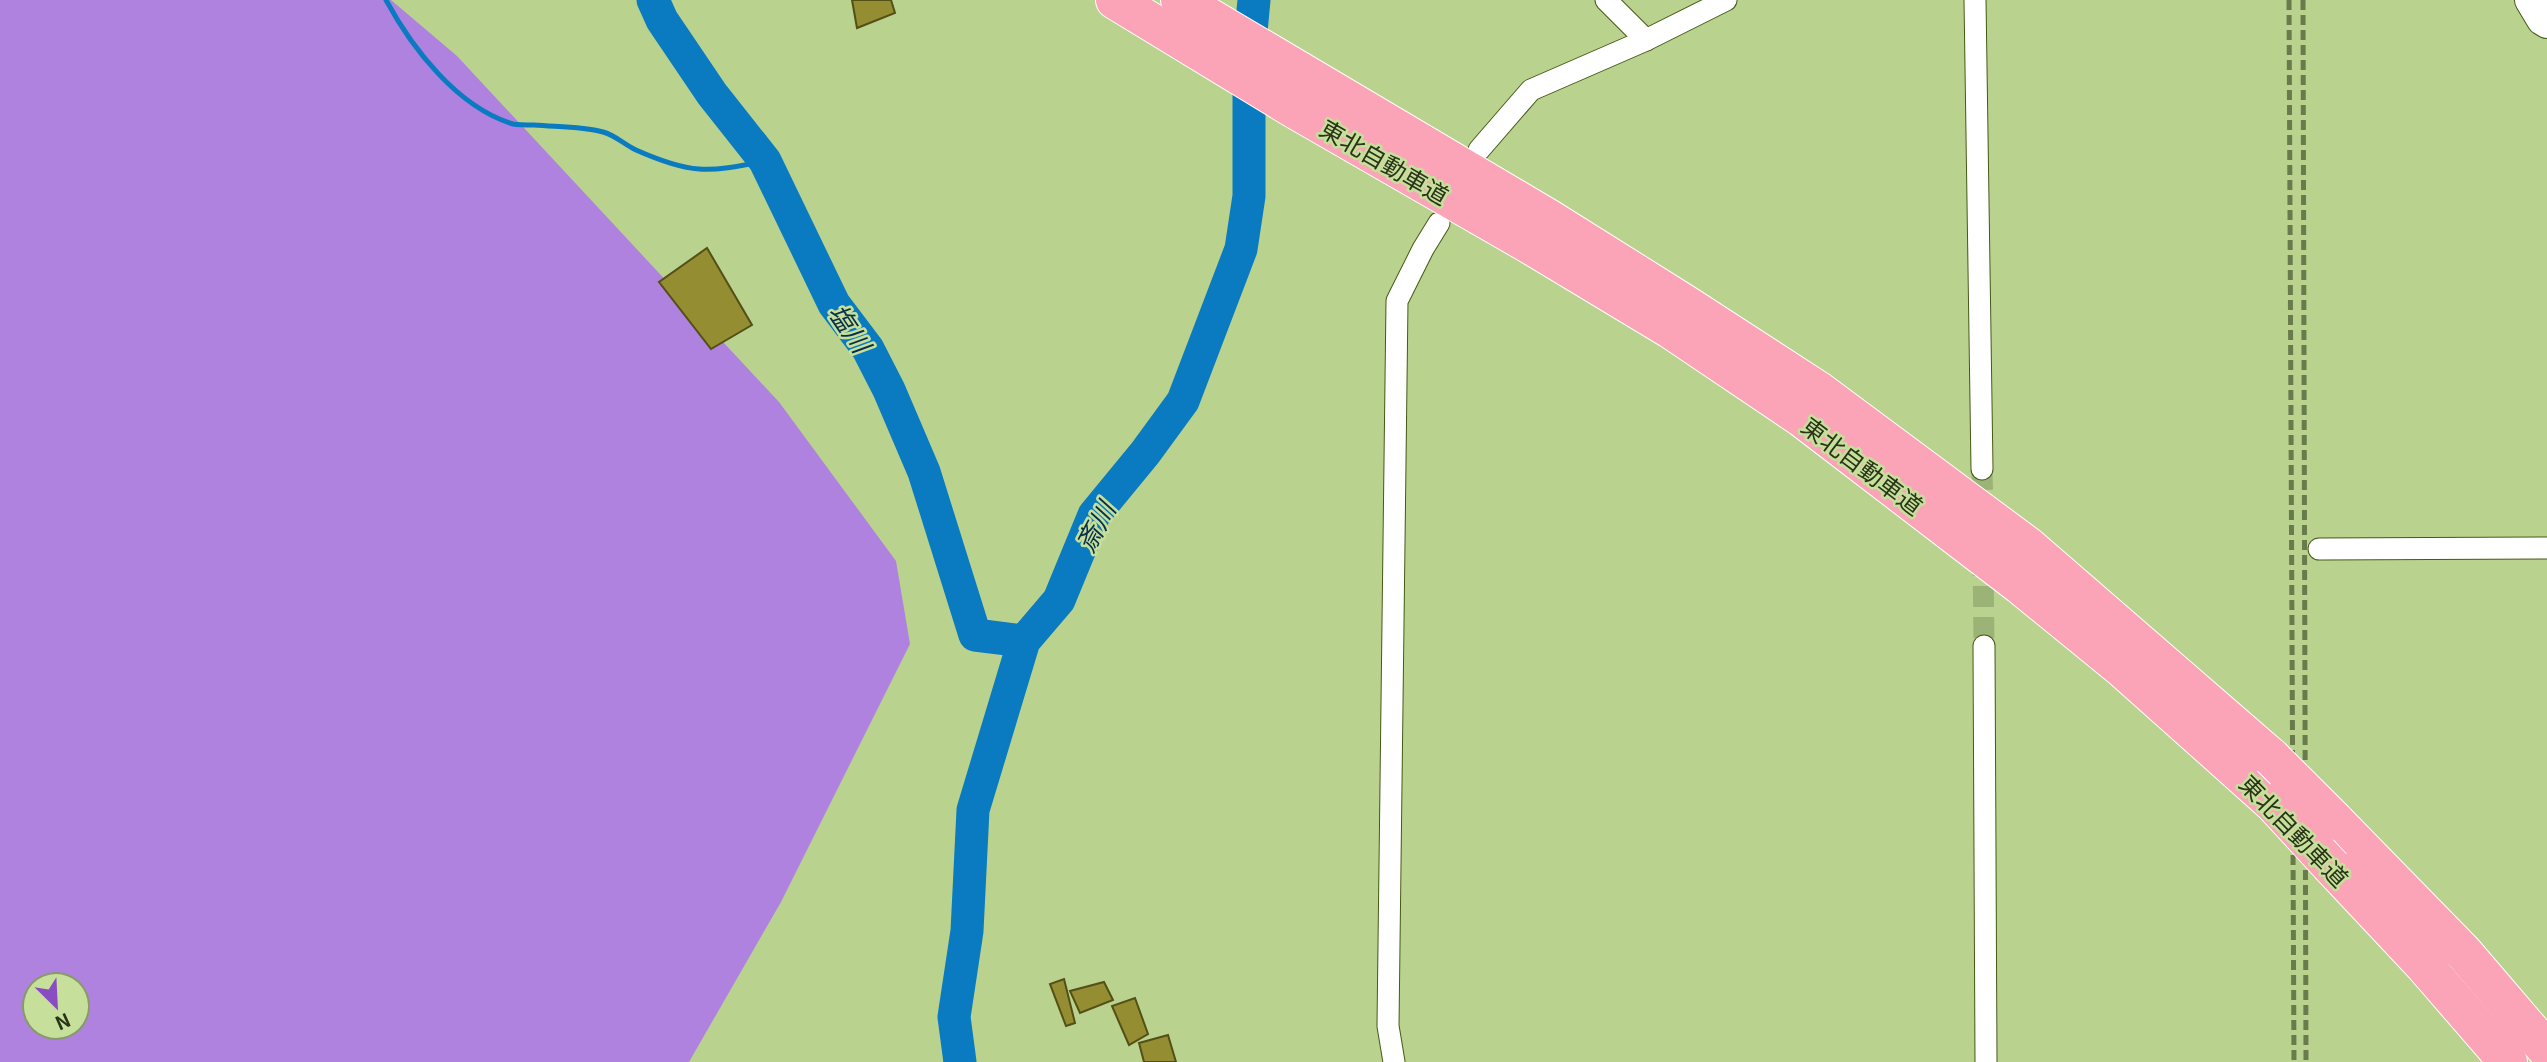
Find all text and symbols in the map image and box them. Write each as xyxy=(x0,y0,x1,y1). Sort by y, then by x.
street label: 東北自動車道 xyxy=(1314,110,1456,212)
water label: 塩川 xyxy=(821,295,883,361)
street label: 東北自動車道 xyxy=(1795,408,1931,522)
water label: 斎川 xyxy=(1065,492,1124,558)
street label: 東北自動車道 xyxy=(2232,766,2358,894)
north arrow xyxy=(21,971,91,1041)
text: N xyxy=(52,1008,76,1038)

